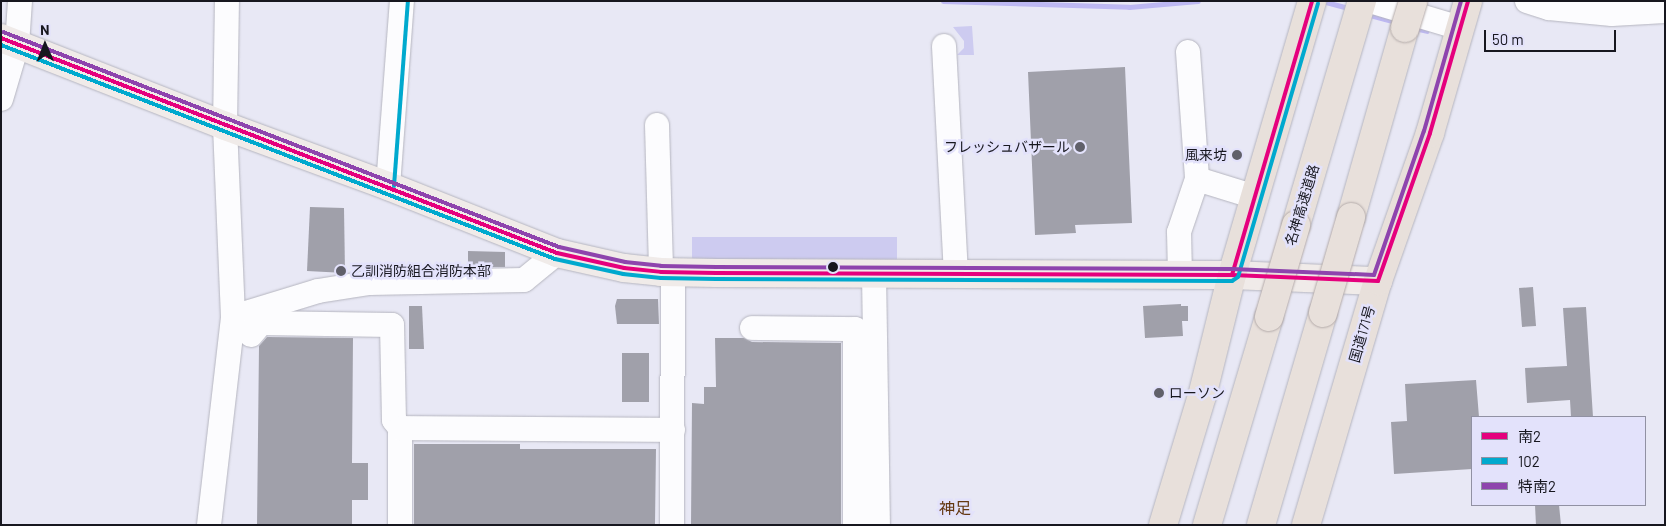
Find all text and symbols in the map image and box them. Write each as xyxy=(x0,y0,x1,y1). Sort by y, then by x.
north arrow xyxy=(20,20,70,70)
scale bar xyxy=(1486,20,1618,52)
text: N xyxy=(40,21,50,38)
text: 50 m xyxy=(1492,30,1524,48)
place label: フレッシュバザール xyxy=(944,139,1070,155)
marker: フレッシュバザール xyxy=(1074,141,1086,153)
place label: 風来坊 xyxy=(1185,147,1227,163)
marker: 風来坊 xyxy=(1231,149,1243,161)
street label: 名神高速道路 xyxy=(1282,162,1322,248)
unlabelled marker xyxy=(828,262,838,272)
place label: 乙訓消防組合消防本部 xyxy=(351,263,491,279)
marker: 乙訓消防組合消防本部 xyxy=(335,265,347,277)
street label: 国道171号 xyxy=(1346,304,1378,364)
place label: ローソン xyxy=(1169,385,1225,401)
marker: ローソン xyxy=(1153,387,1165,399)
legend xyxy=(1471,416,1646,506)
text: 南2 xyxy=(1518,427,1541,445)
text: 102 xyxy=(1518,452,1540,470)
text: 特南2 xyxy=(1518,477,1556,495)
district label: 神足 xyxy=(939,498,971,518)

